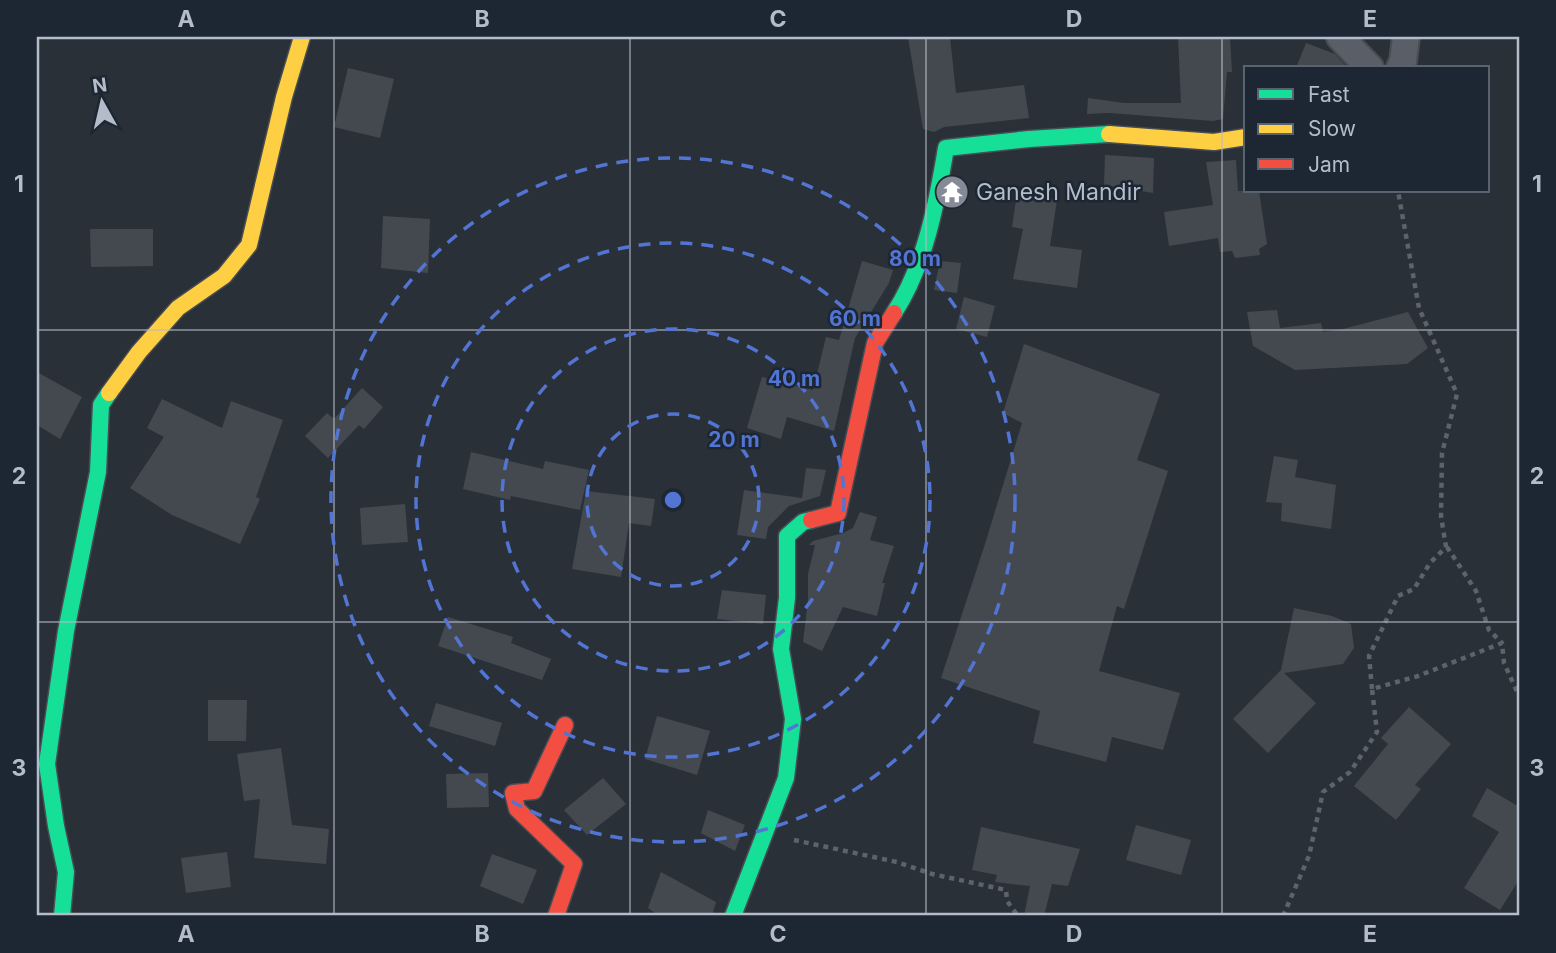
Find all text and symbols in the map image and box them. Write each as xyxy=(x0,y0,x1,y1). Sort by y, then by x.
text: A xyxy=(177,5,195,33)
text: B xyxy=(474,5,490,33)
text: C xyxy=(769,5,787,33)
text: D xyxy=(1066,5,1082,33)
text: E xyxy=(1363,5,1377,33)
north arrow xyxy=(66,66,136,136)
legend xyxy=(1244,66,1490,192)
text: N xyxy=(91,73,108,98)
text: Fast xyxy=(1308,82,1350,107)
text: Slow xyxy=(1308,116,1356,141)
text: Jam xyxy=(1308,152,1350,177)
text: 1 xyxy=(14,170,24,198)
text: 1 xyxy=(1532,170,1542,198)
temple icon: Ganesh Mandir xyxy=(933,173,971,211)
place label: Ganesh Mandir xyxy=(976,178,1141,206)
text: 80 m xyxy=(889,246,941,271)
text: 60 m xyxy=(829,306,881,331)
text: 40 m xyxy=(768,366,820,391)
text: 20 m xyxy=(708,427,760,452)
text: 2 xyxy=(12,462,26,490)
text: 2 xyxy=(1530,462,1544,490)
centre of rings xyxy=(661,488,685,512)
text: 3 xyxy=(12,754,26,782)
text: 3 xyxy=(1530,754,1544,782)
text: A xyxy=(177,920,195,948)
text: B xyxy=(474,920,490,948)
text: C xyxy=(769,920,787,948)
text: D xyxy=(1066,920,1082,948)
text: E xyxy=(1363,920,1377,948)

